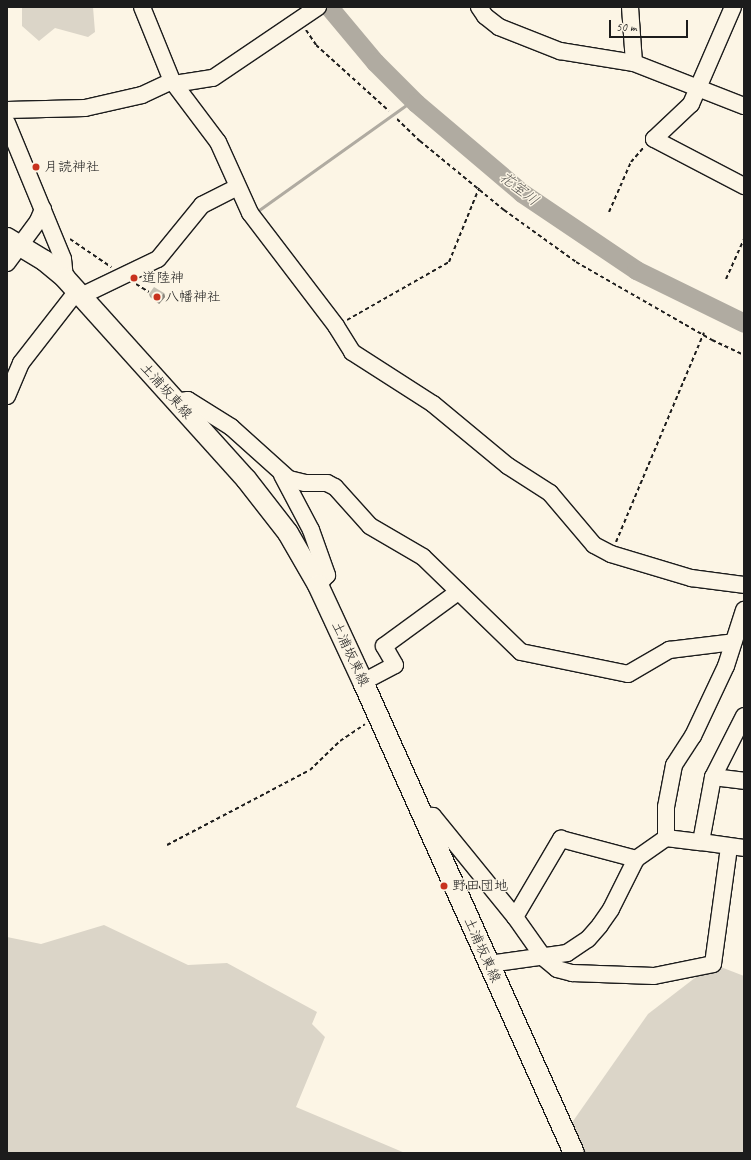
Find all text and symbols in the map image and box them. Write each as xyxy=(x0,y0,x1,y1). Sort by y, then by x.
scale bar xyxy=(611,12,690,38)
text: 50 m xyxy=(616,19,636,35)
place label: 月読神社 xyxy=(44,159,100,175)
marker: 月読神社 xyxy=(31,162,41,172)
water label: 花室川 xyxy=(496,168,542,210)
place label: 道陸神 xyxy=(142,270,184,286)
marker: 道陸神 xyxy=(129,273,139,283)
place label: 八幡神社 xyxy=(165,289,221,305)
marker: 八幡神社 xyxy=(152,292,162,302)
street label: 土浦坂東線 xyxy=(136,359,196,423)
street label: 土浦坂東線 xyxy=(328,619,372,689)
place label: 野田団地 xyxy=(452,878,508,894)
marker: 野田団地 xyxy=(439,881,449,891)
street label: 土浦坂東線 xyxy=(460,915,504,985)

